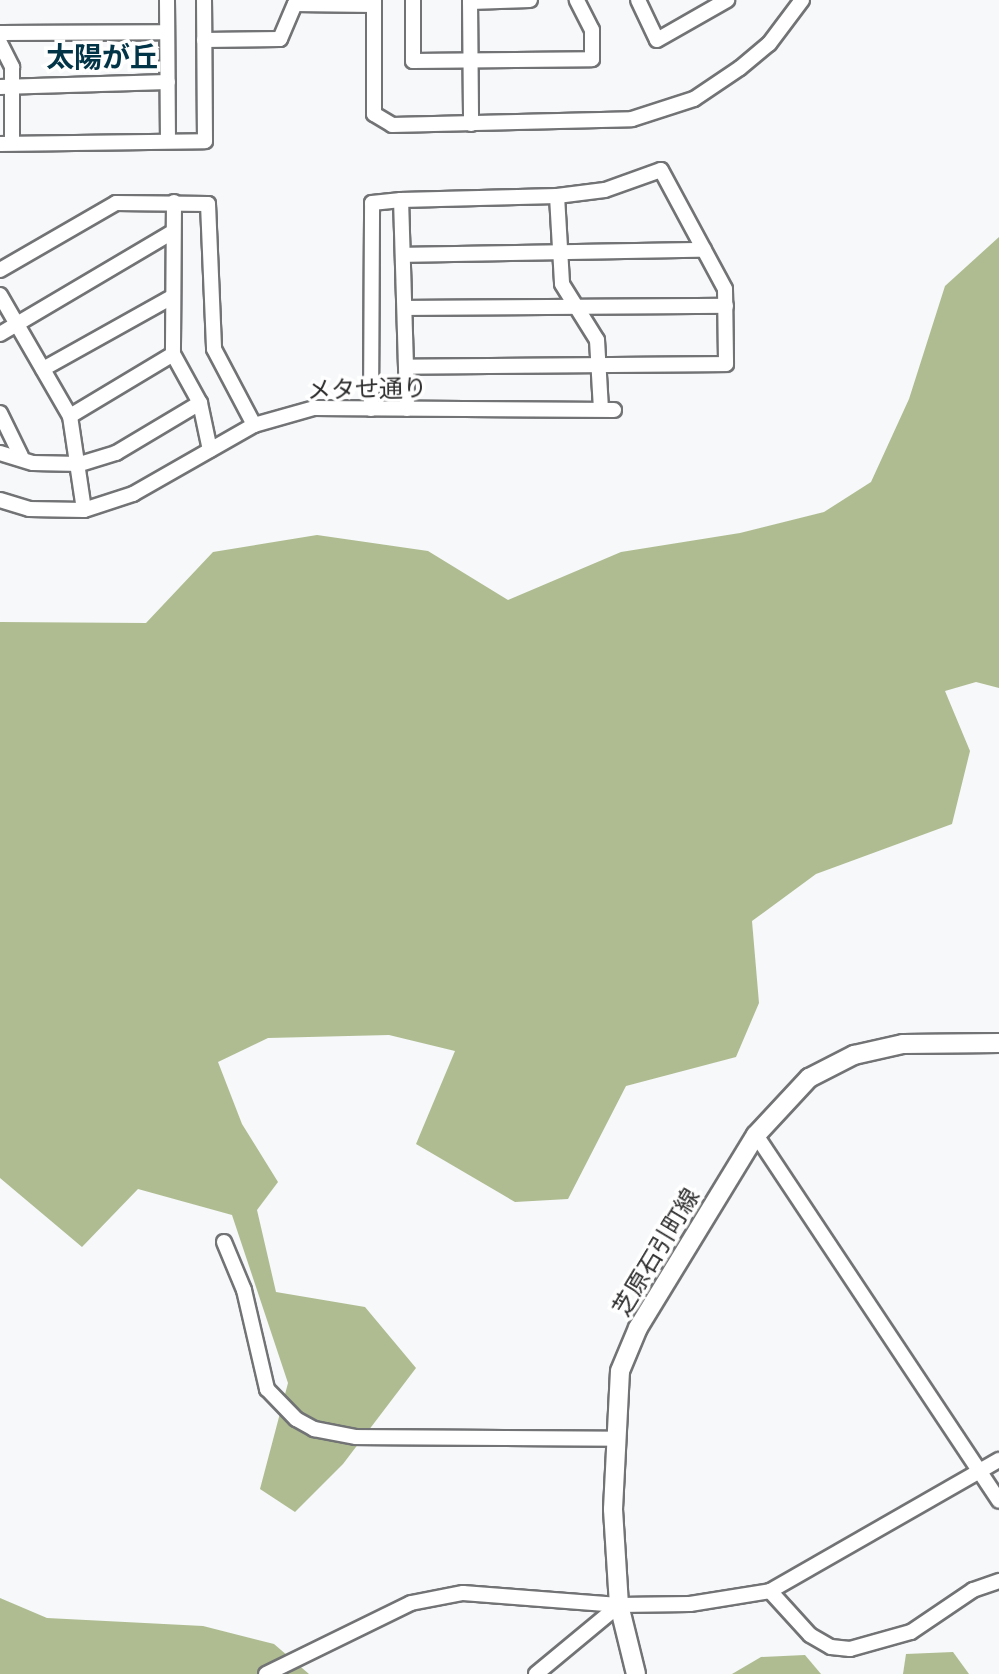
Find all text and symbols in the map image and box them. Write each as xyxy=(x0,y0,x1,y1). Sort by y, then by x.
district label: 太陽が丘 xyxy=(46,41,158,75)
street label: メタせ通り xyxy=(307,374,427,404)
street label: 芝原石引町線 xyxy=(607,1183,705,1321)

